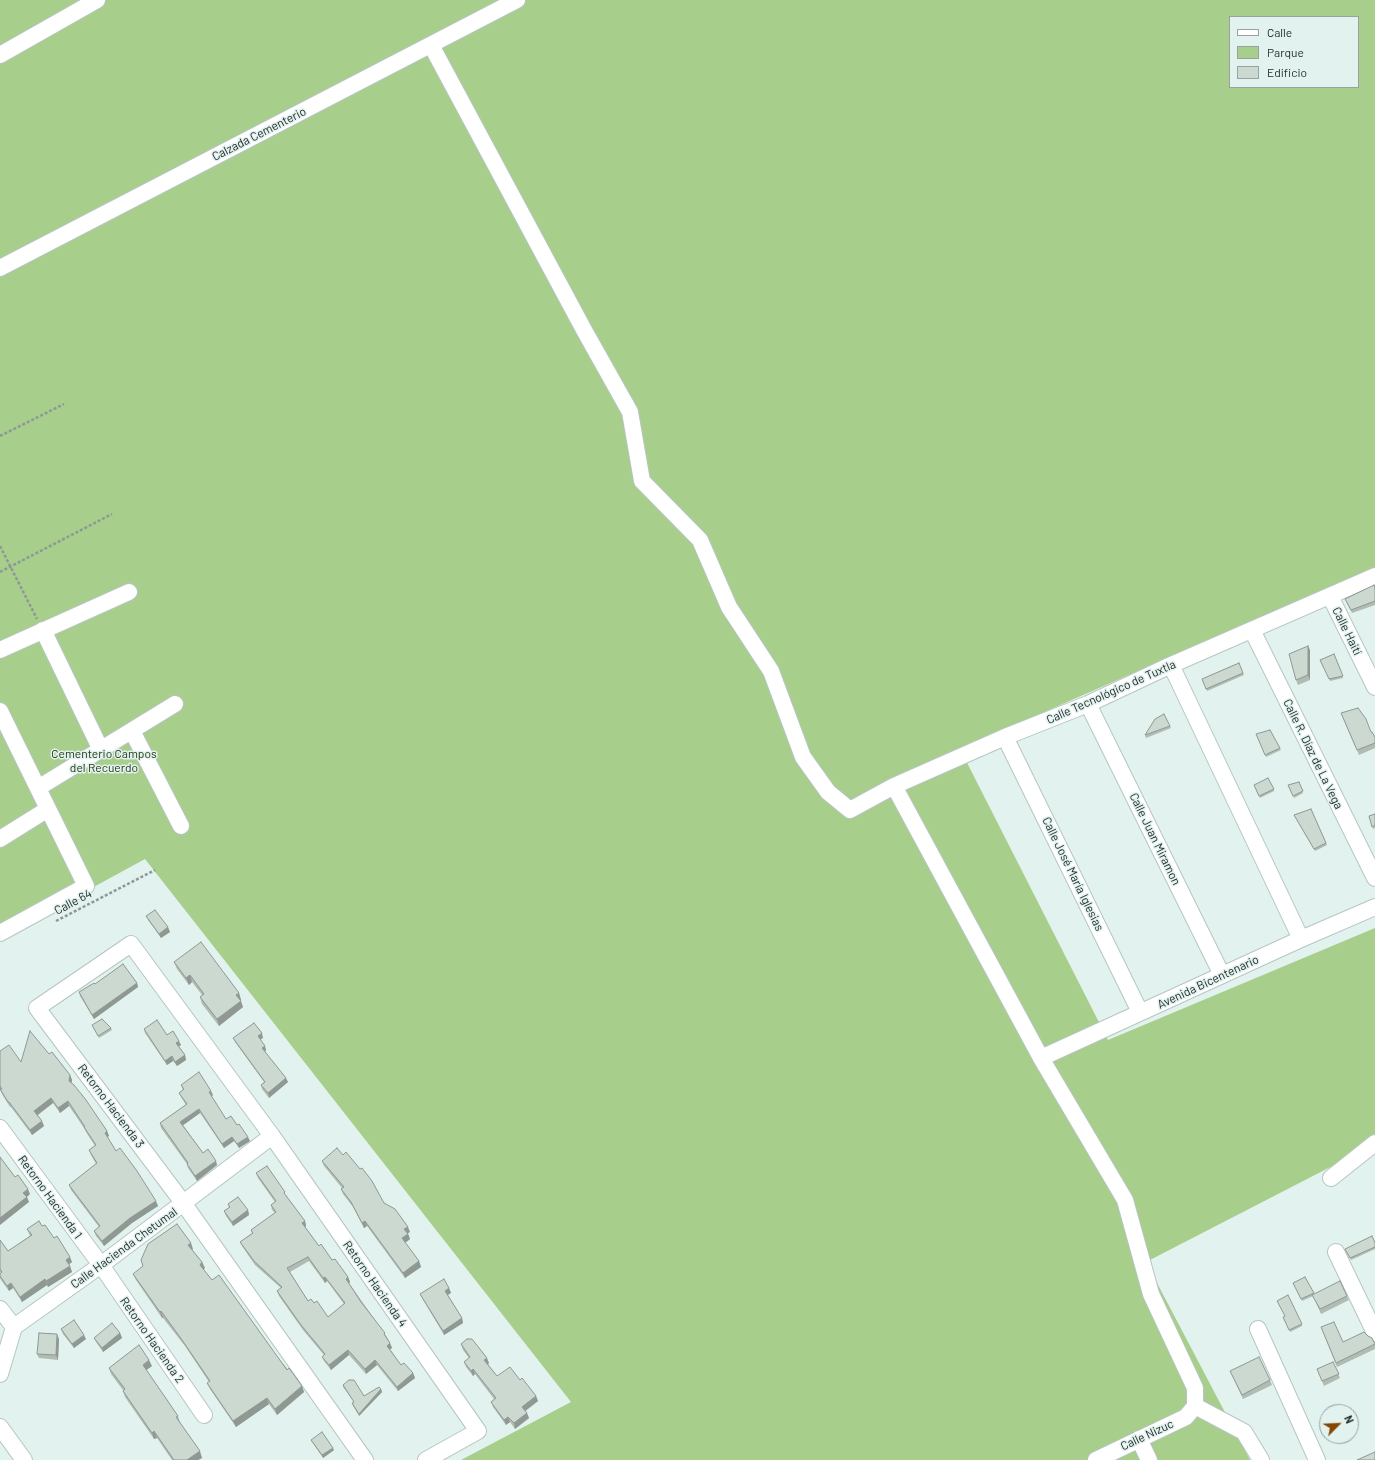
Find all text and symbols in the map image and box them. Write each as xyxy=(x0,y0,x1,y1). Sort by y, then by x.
legend xyxy=(1229,16,1359,88)
text: Calle xyxy=(1267,25,1292,39)
text: Parque xyxy=(1267,45,1304,59)
text: Edificio xyxy=(1267,65,1307,79)
street label: Calzada Cementerio xyxy=(210,104,308,164)
street label: Calle Haití xyxy=(1329,605,1365,657)
street label: Calle Tecnológico de Tuxtla xyxy=(1044,657,1178,727)
street label: Calle R. Díaz de La Vega xyxy=(1280,697,1346,811)
park label: Cementerio Campos del Recuerdo xyxy=(51,747,157,775)
street label: Calle Juan Miramon xyxy=(1126,790,1184,888)
street label: Calle José María Iglesias xyxy=(1039,815,1107,933)
street label: Calle 64 xyxy=(52,886,94,918)
street label: Avenida Bicentenario xyxy=(1155,952,1261,1012)
street label: Retorno Hacienda 3 xyxy=(75,1061,147,1151)
street label: Retorno Hacienda 1 xyxy=(15,1153,85,1241)
street label: Calle Hacienda Chetumal xyxy=(68,1204,180,1292)
street label: Retorno Hacienda 4 xyxy=(340,1238,410,1330)
street label: Retorno Hacienda 2 xyxy=(117,1294,187,1386)
north arrow xyxy=(1319,1404,1359,1444)
text: N xyxy=(1342,1413,1357,1425)
street label: Calle Nizuc xyxy=(1118,1416,1176,1454)

